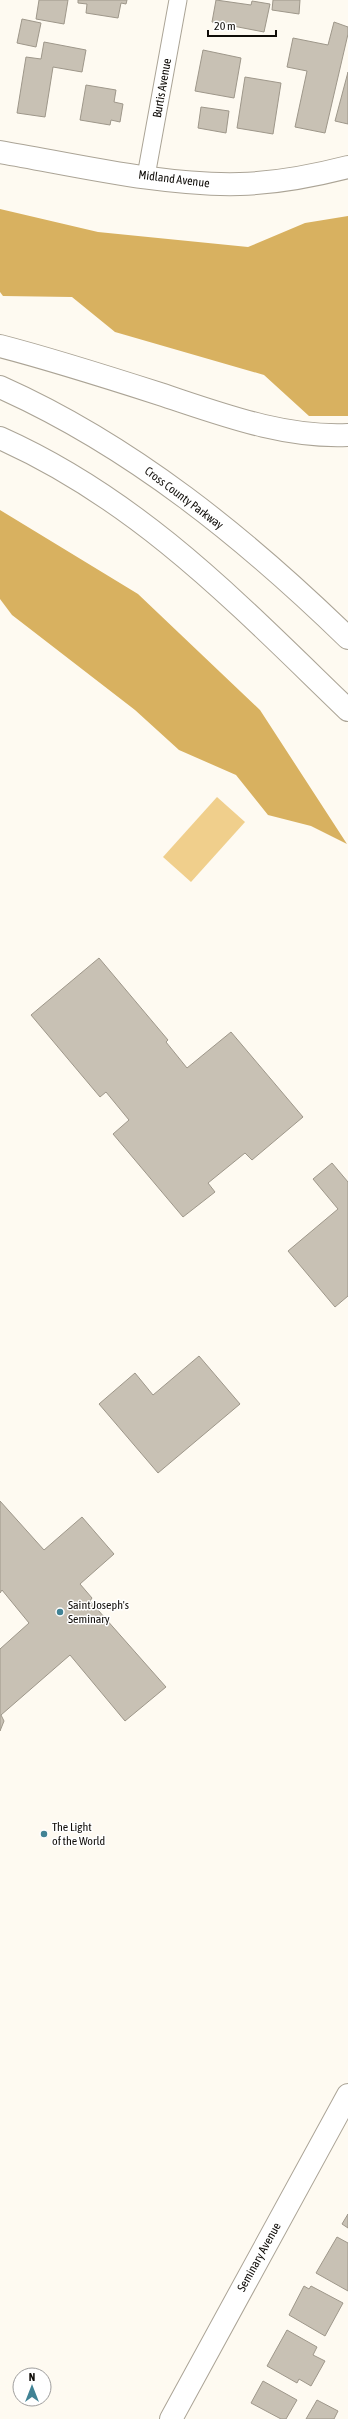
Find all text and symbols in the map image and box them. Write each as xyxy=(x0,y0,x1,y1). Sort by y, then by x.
scale bar xyxy=(208,12,276,38)
text: 20 m xyxy=(214,19,236,33)
street label: Burtis Avenue xyxy=(150,57,174,119)
street label: Midland Avenue xyxy=(138,168,210,190)
street label: Cross County Parkway xyxy=(142,464,226,532)
place label: Saint Joseph's Seminary xyxy=(68,1598,129,1626)
marker: Saint Joseph's Seminary xyxy=(55,1607,65,1617)
place label: The Light of the World xyxy=(52,1820,105,1848)
marker: The Light of the World xyxy=(39,1829,49,1839)
street label: Seminary Avenue xyxy=(234,2220,284,2294)
north arrow xyxy=(12,2367,52,2407)
text: N xyxy=(29,2371,35,2383)

